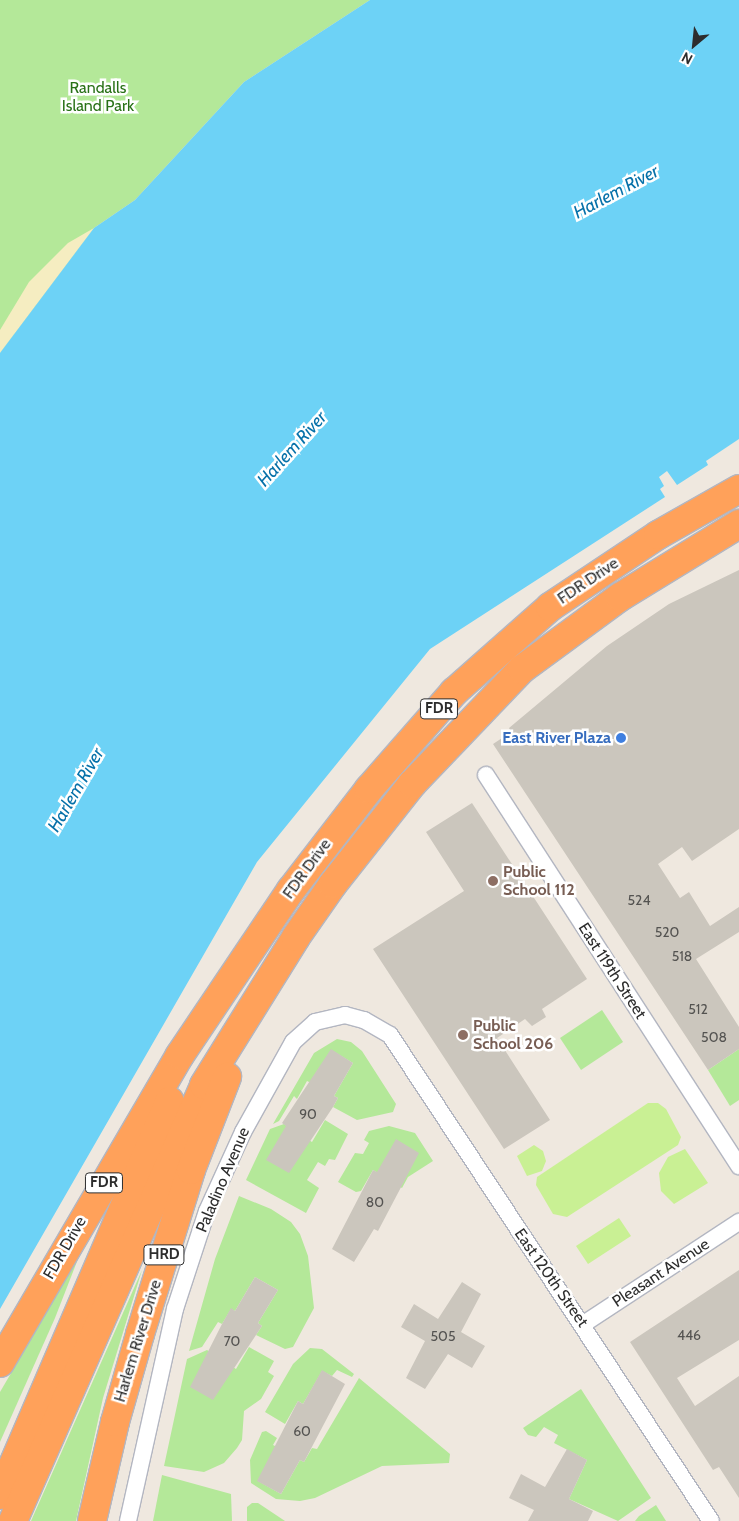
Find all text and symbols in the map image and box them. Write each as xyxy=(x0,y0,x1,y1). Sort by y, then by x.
north arrow xyxy=(669,20,719,70)
text: N xyxy=(678,48,696,69)
park label: Randalls Island Park xyxy=(62,78,134,116)
water label: Harlem River xyxy=(570,161,662,223)
water label: Harlem River xyxy=(253,407,331,491)
street label: FDR Drive xyxy=(554,554,622,608)
road number: FDR xyxy=(419,696,459,722)
place label: East River Plaza xyxy=(502,728,611,748)
marker: East River Plaza xyxy=(615,732,627,744)
water label: Harlem River xyxy=(43,744,109,836)
street label: FDR Drive xyxy=(279,835,335,903)
place label: Public School 112 xyxy=(503,862,575,900)
marker: Public School 112 xyxy=(487,875,499,887)
house number: 524 xyxy=(627,892,651,908)
street label: East 119th Street xyxy=(574,919,650,1023)
house number: 520 xyxy=(655,924,679,940)
house number: 518 xyxy=(672,948,692,964)
house number: 512 xyxy=(688,1001,708,1017)
place label: Public School 206 xyxy=(473,1016,553,1054)
marker: Public School 206 xyxy=(457,1029,469,1041)
house number: 508 xyxy=(701,1029,727,1045)
house number: 90 xyxy=(299,1106,317,1122)
street label: Paladino Avenue xyxy=(192,1125,254,1235)
road number: FDR xyxy=(84,1170,124,1196)
house number: 80 xyxy=(366,1194,384,1210)
street label: FDR Drive xyxy=(39,1213,91,1283)
street label: East 120th Street xyxy=(510,1225,592,1331)
street label: Pleasant Avenue xyxy=(609,1235,713,1311)
road number: HRD xyxy=(143,1242,185,1268)
street label: Harlem River Drive xyxy=(110,1278,166,1404)
house number: 446 xyxy=(677,1327,701,1343)
house number: 505 xyxy=(431,1328,455,1344)
house number: 70 xyxy=(224,1333,240,1349)
house number: 60 xyxy=(293,1423,311,1439)

